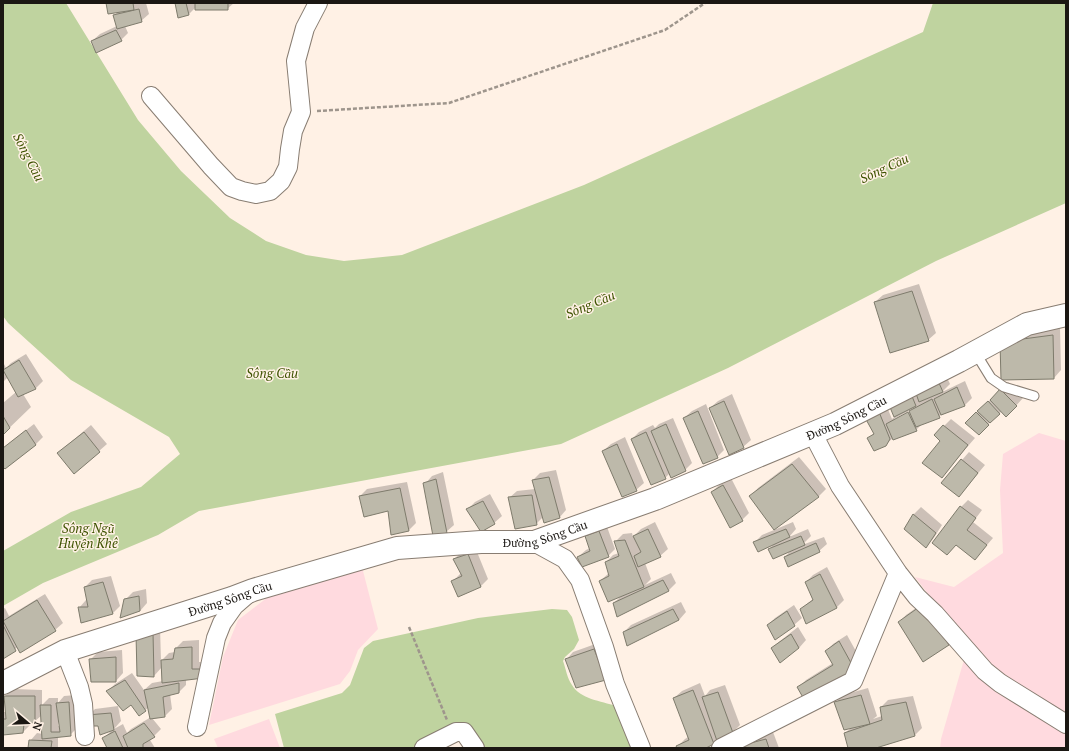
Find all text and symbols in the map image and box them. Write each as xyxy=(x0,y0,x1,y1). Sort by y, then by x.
water label: Sông Cầu xyxy=(9,130,49,184)
water label: Sông Cầu xyxy=(857,149,911,187)
water label: Sông Cầu xyxy=(563,286,617,322)
water label: Sông Cầu xyxy=(246,364,298,382)
street label: Đường Sông Cầu xyxy=(804,392,889,443)
street label: Đường Sông Cầu xyxy=(503,516,589,550)
water label: Sông Ngũ Huyện Khê xyxy=(57,519,118,552)
street label: Đường Sông Cầu xyxy=(186,577,274,619)
north arrow xyxy=(8,703,48,743)
text: N xyxy=(29,720,45,733)

